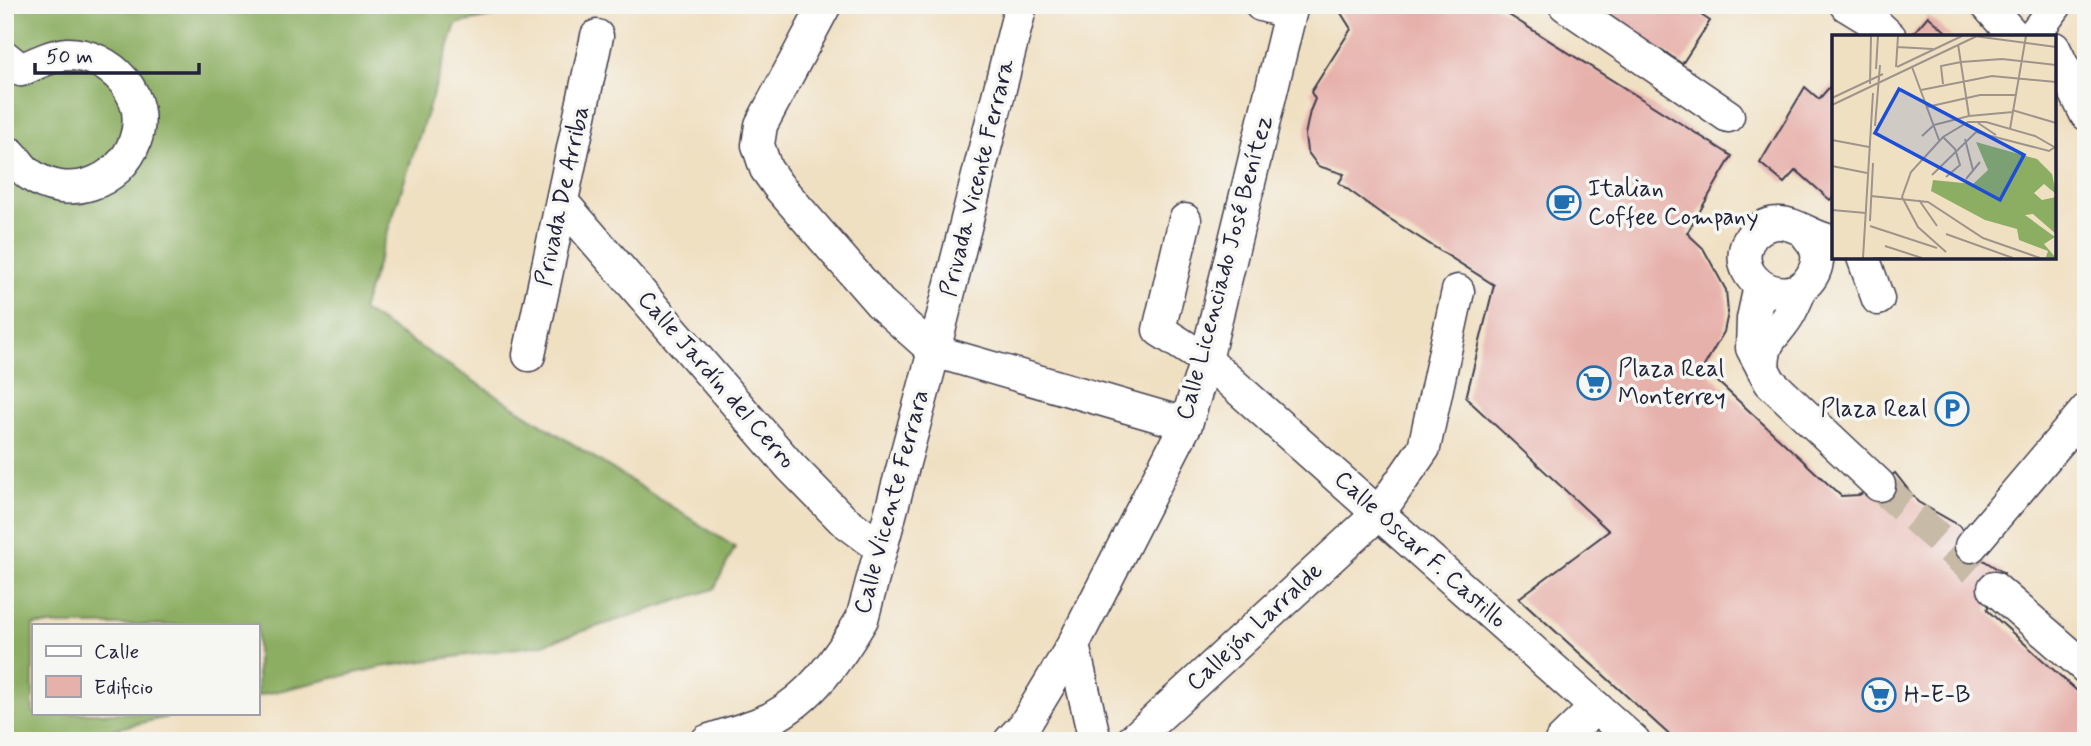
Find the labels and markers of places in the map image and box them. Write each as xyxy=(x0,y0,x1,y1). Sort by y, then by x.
place label: Italian Coffee Company xyxy=(1588,174,1758,233)
cafe icon: Italian Coffee Company xyxy=(1545,184,1583,222)
place label: Plaza Real Monterrey xyxy=(1618,354,1726,413)
supermarket icon: Plaza Real Monterrey xyxy=(1575,364,1613,402)
parking icon: Plaza Real xyxy=(1933,390,1971,428)
place label: Plaza Real xyxy=(1821,394,1927,425)
supermarket icon: H-E-B xyxy=(1860,676,1898,714)
place label: H-E-B xyxy=(1904,680,1970,711)

